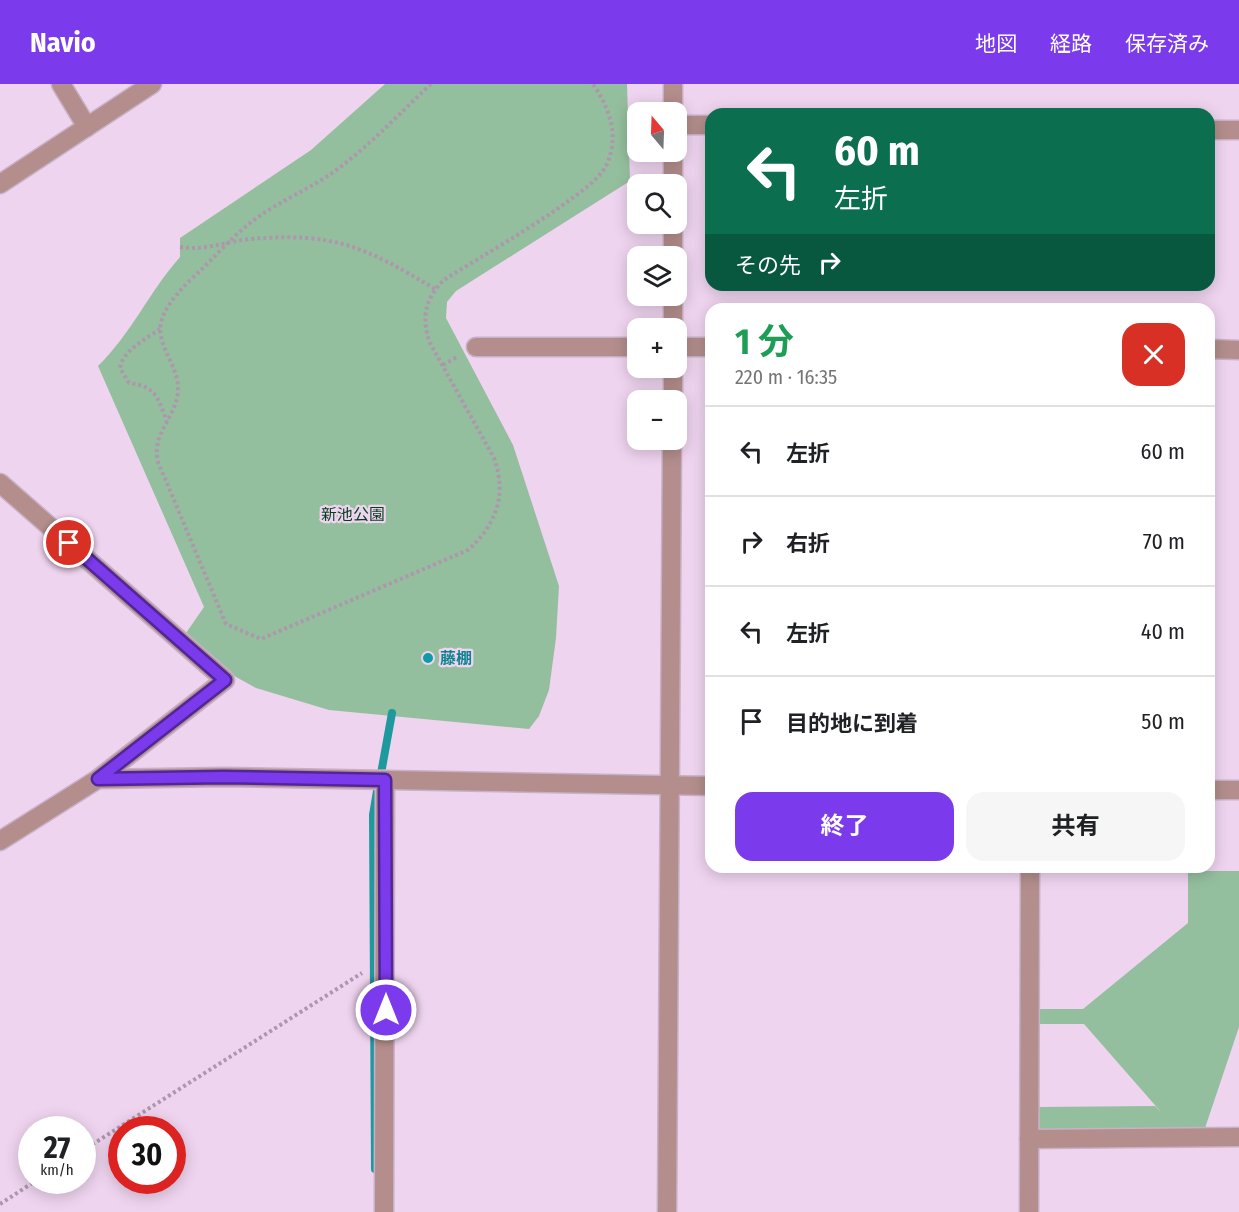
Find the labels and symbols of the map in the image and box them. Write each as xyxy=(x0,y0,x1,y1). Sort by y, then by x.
north arrow xyxy=(627,102,687,162)
park label: 新池公園 xyxy=(321,505,385,524)
pin xyxy=(43,517,94,568)
place label: 藤棚 xyxy=(440,649,472,668)
marker: 藤棚 xyxy=(421,651,435,665)
position arrow xyxy=(354,978,418,1042)
speed limit sign: 30 xyxy=(108,1116,186,1194)

